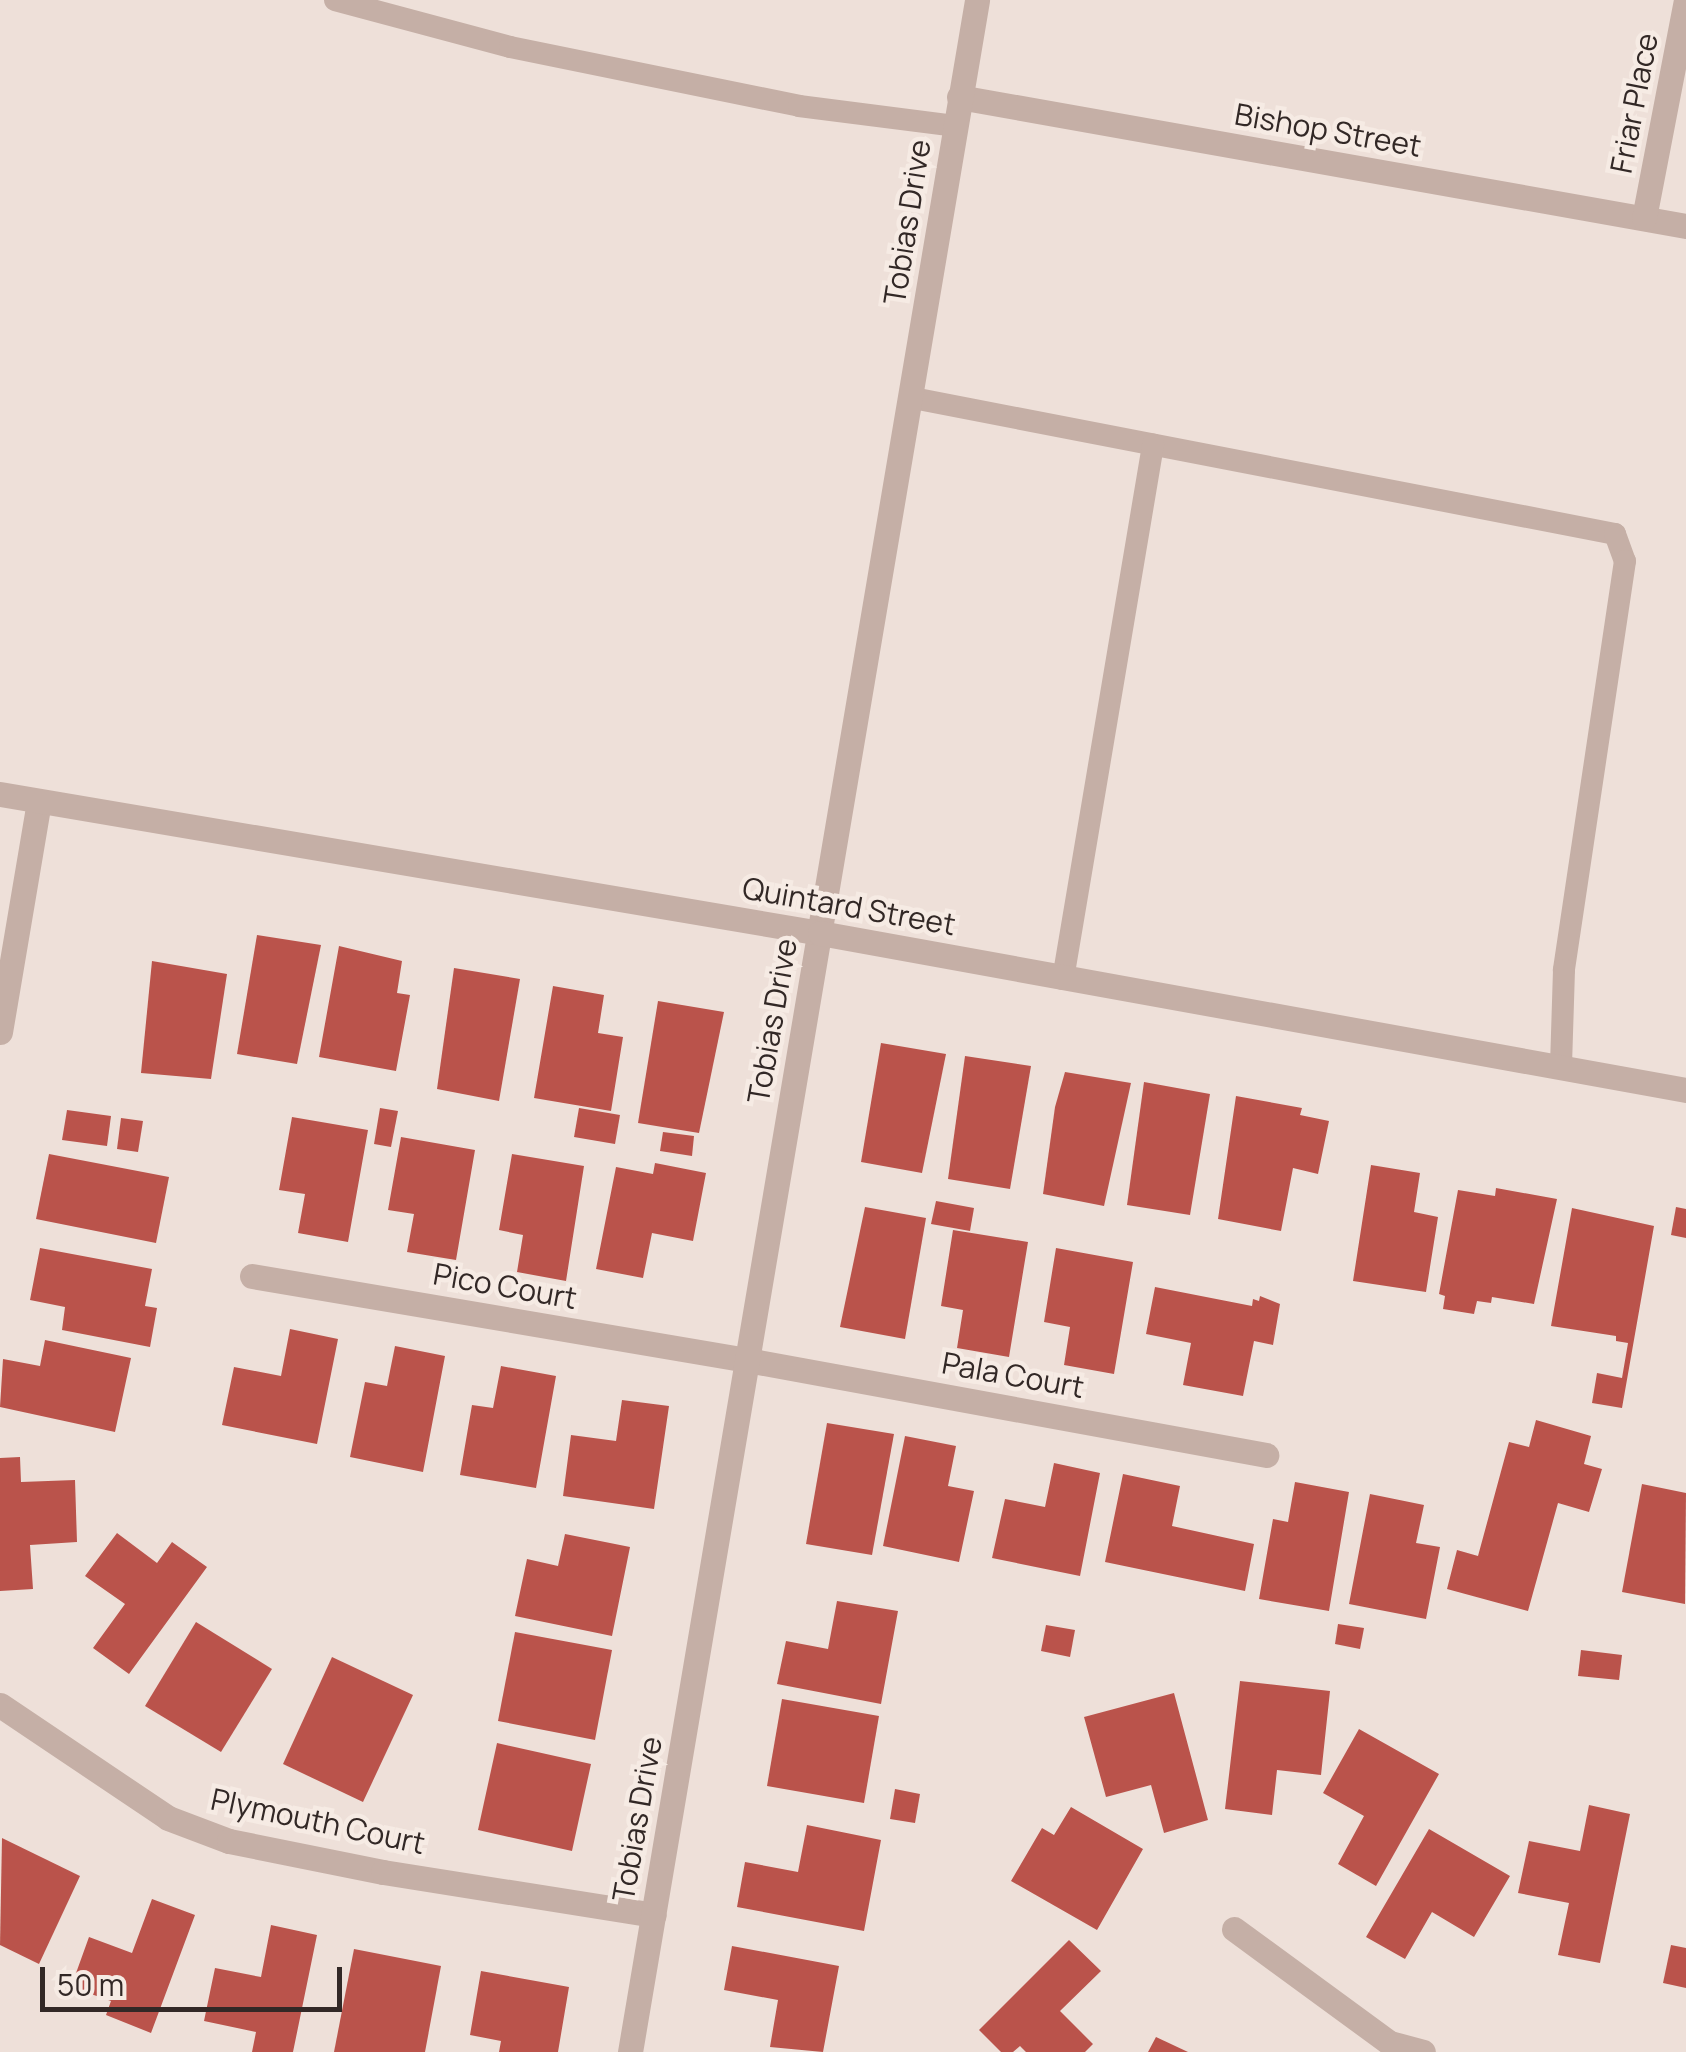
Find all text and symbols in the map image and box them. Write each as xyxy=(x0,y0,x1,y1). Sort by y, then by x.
street label: Friar Place xyxy=(1603,30,1665,176)
street label: Bishop Street xyxy=(1232,96,1424,164)
street label: Tobias Drive xyxy=(876,137,938,307)
street label: Quintard Street xyxy=(740,870,958,942)
street label: Tobias Drive xyxy=(740,936,804,1106)
street label: Pico Court xyxy=(431,1256,579,1316)
street label: Pala Court xyxy=(939,1345,1087,1405)
street label: Tobias Drive xyxy=(605,1734,669,1904)
street label: Plymouth Court xyxy=(208,1781,428,1861)
scale bar xyxy=(45,1947,348,2009)
text: 50 m xyxy=(57,1964,124,2005)

